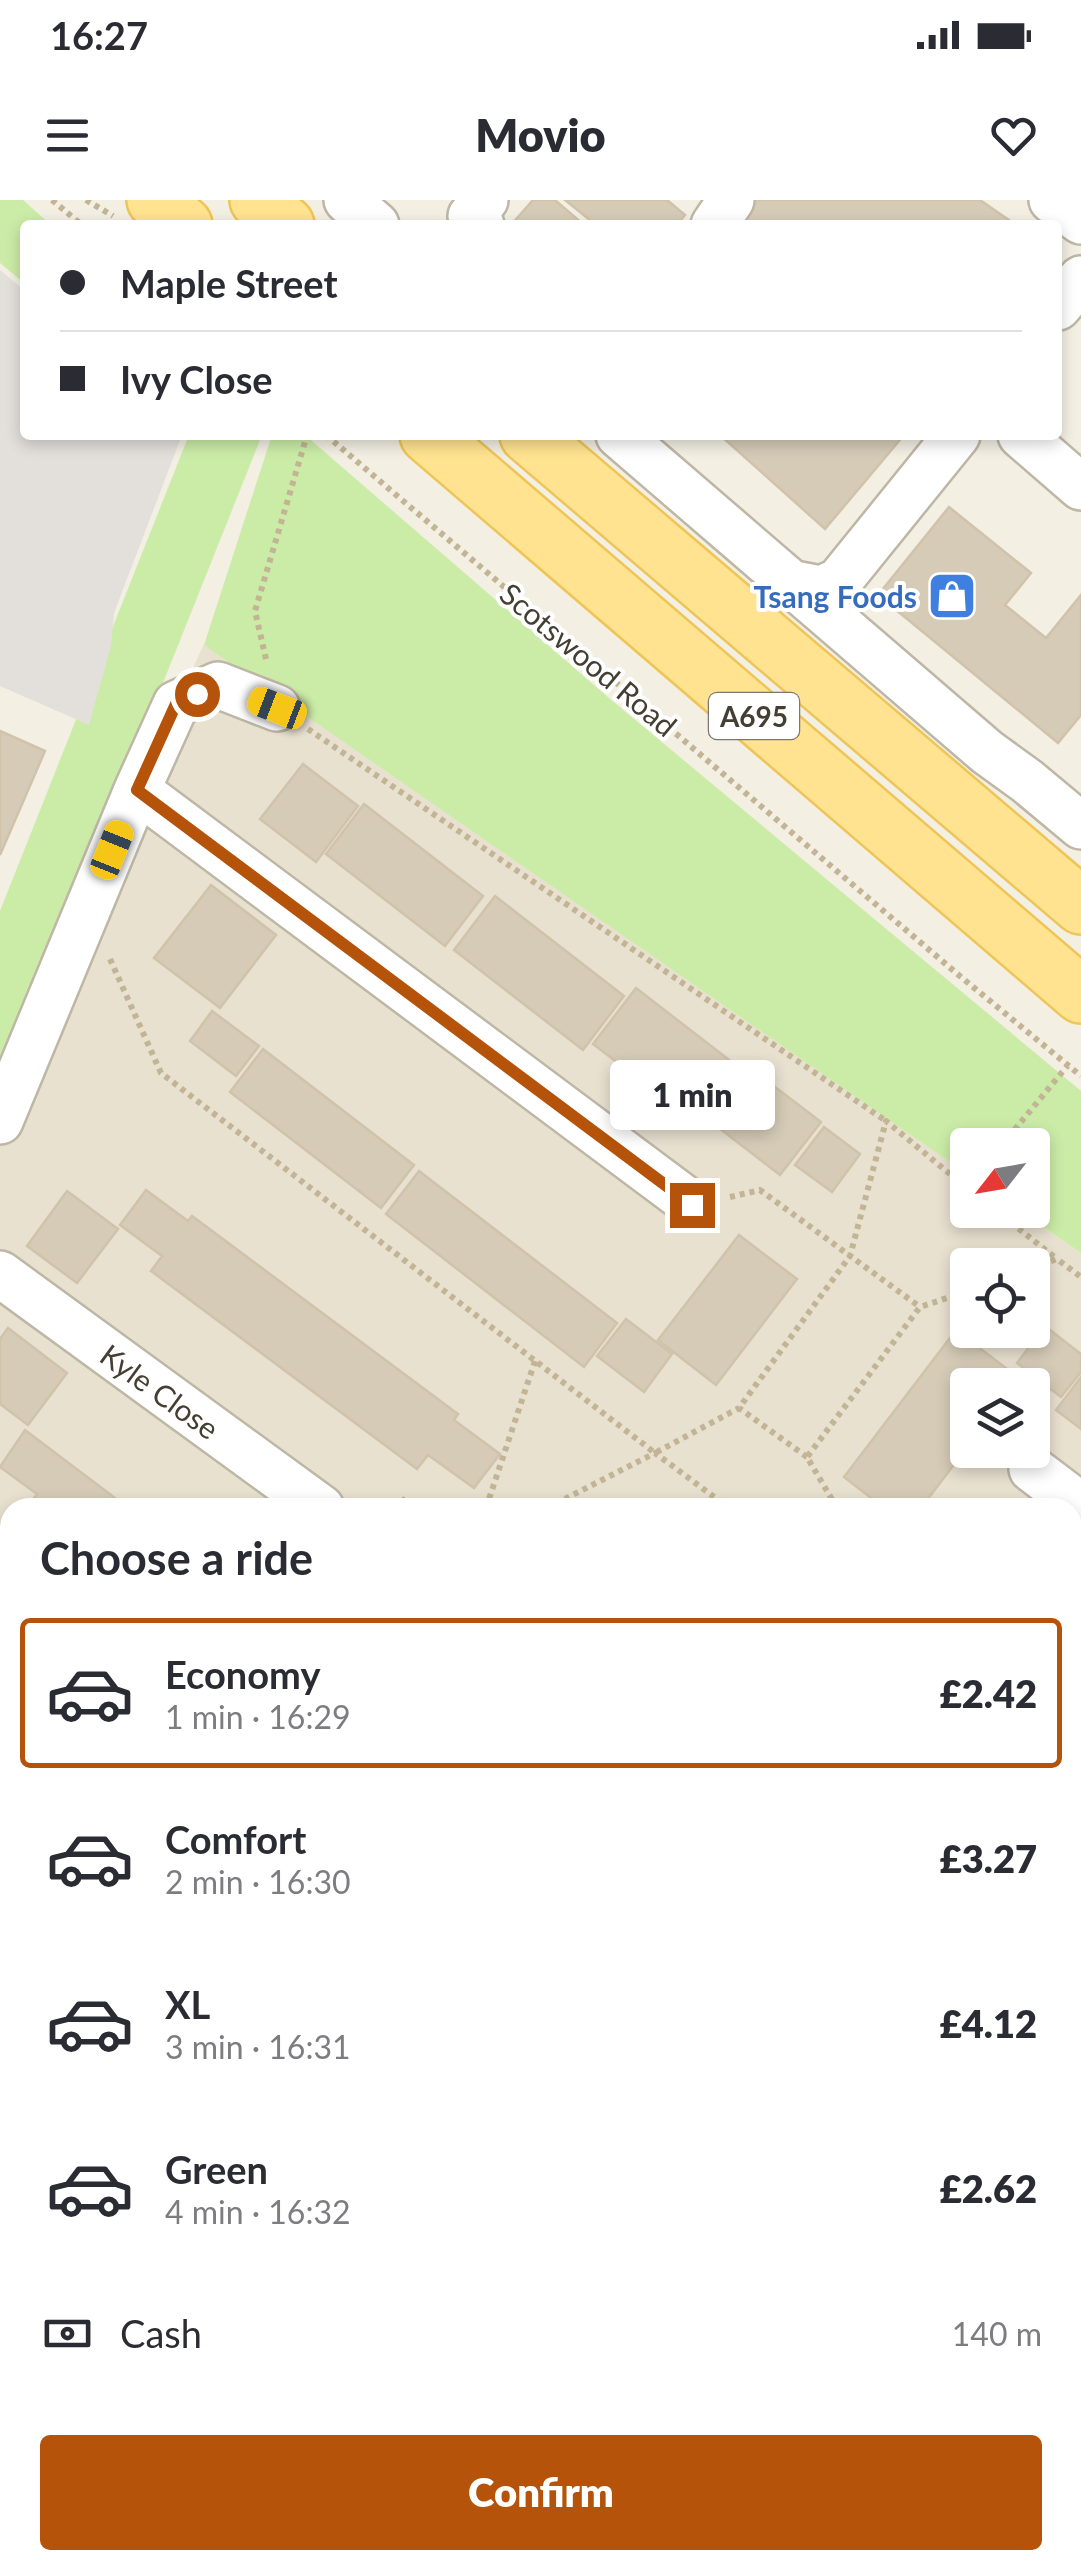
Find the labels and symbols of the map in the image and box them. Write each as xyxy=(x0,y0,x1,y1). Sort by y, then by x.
shop icon: Tsang Foods xyxy=(926,570,978,622)
street label: Scotswood Road xyxy=(494,575,684,743)
place label: Tsang Foods xyxy=(754,578,917,614)
route start xyxy=(175,672,220,717)
car xyxy=(244,683,310,733)
road number: A695 xyxy=(709,693,799,739)
car xyxy=(87,817,137,883)
callout: 1 min xyxy=(610,1060,774,1130)
north arrow xyxy=(950,1128,1050,1228)
route end xyxy=(670,1183,715,1228)
street label: Kyle Close xyxy=(94,1336,226,1446)

